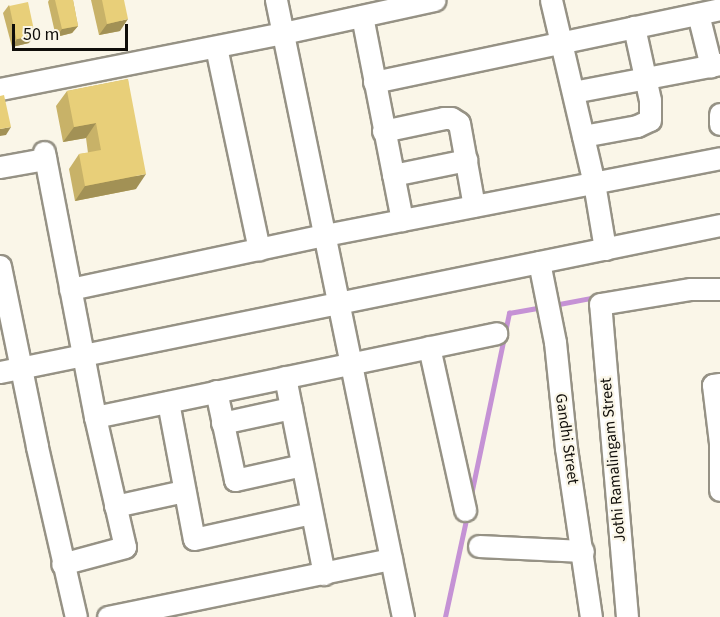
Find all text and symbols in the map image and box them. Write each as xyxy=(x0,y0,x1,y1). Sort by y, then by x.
scale bar xyxy=(15,12,130,50)
text: 50 m xyxy=(23,22,59,47)
street label: Jothi Ramalingam Street xyxy=(596,377,630,543)
street label: Gandhi Street xyxy=(551,392,583,486)

